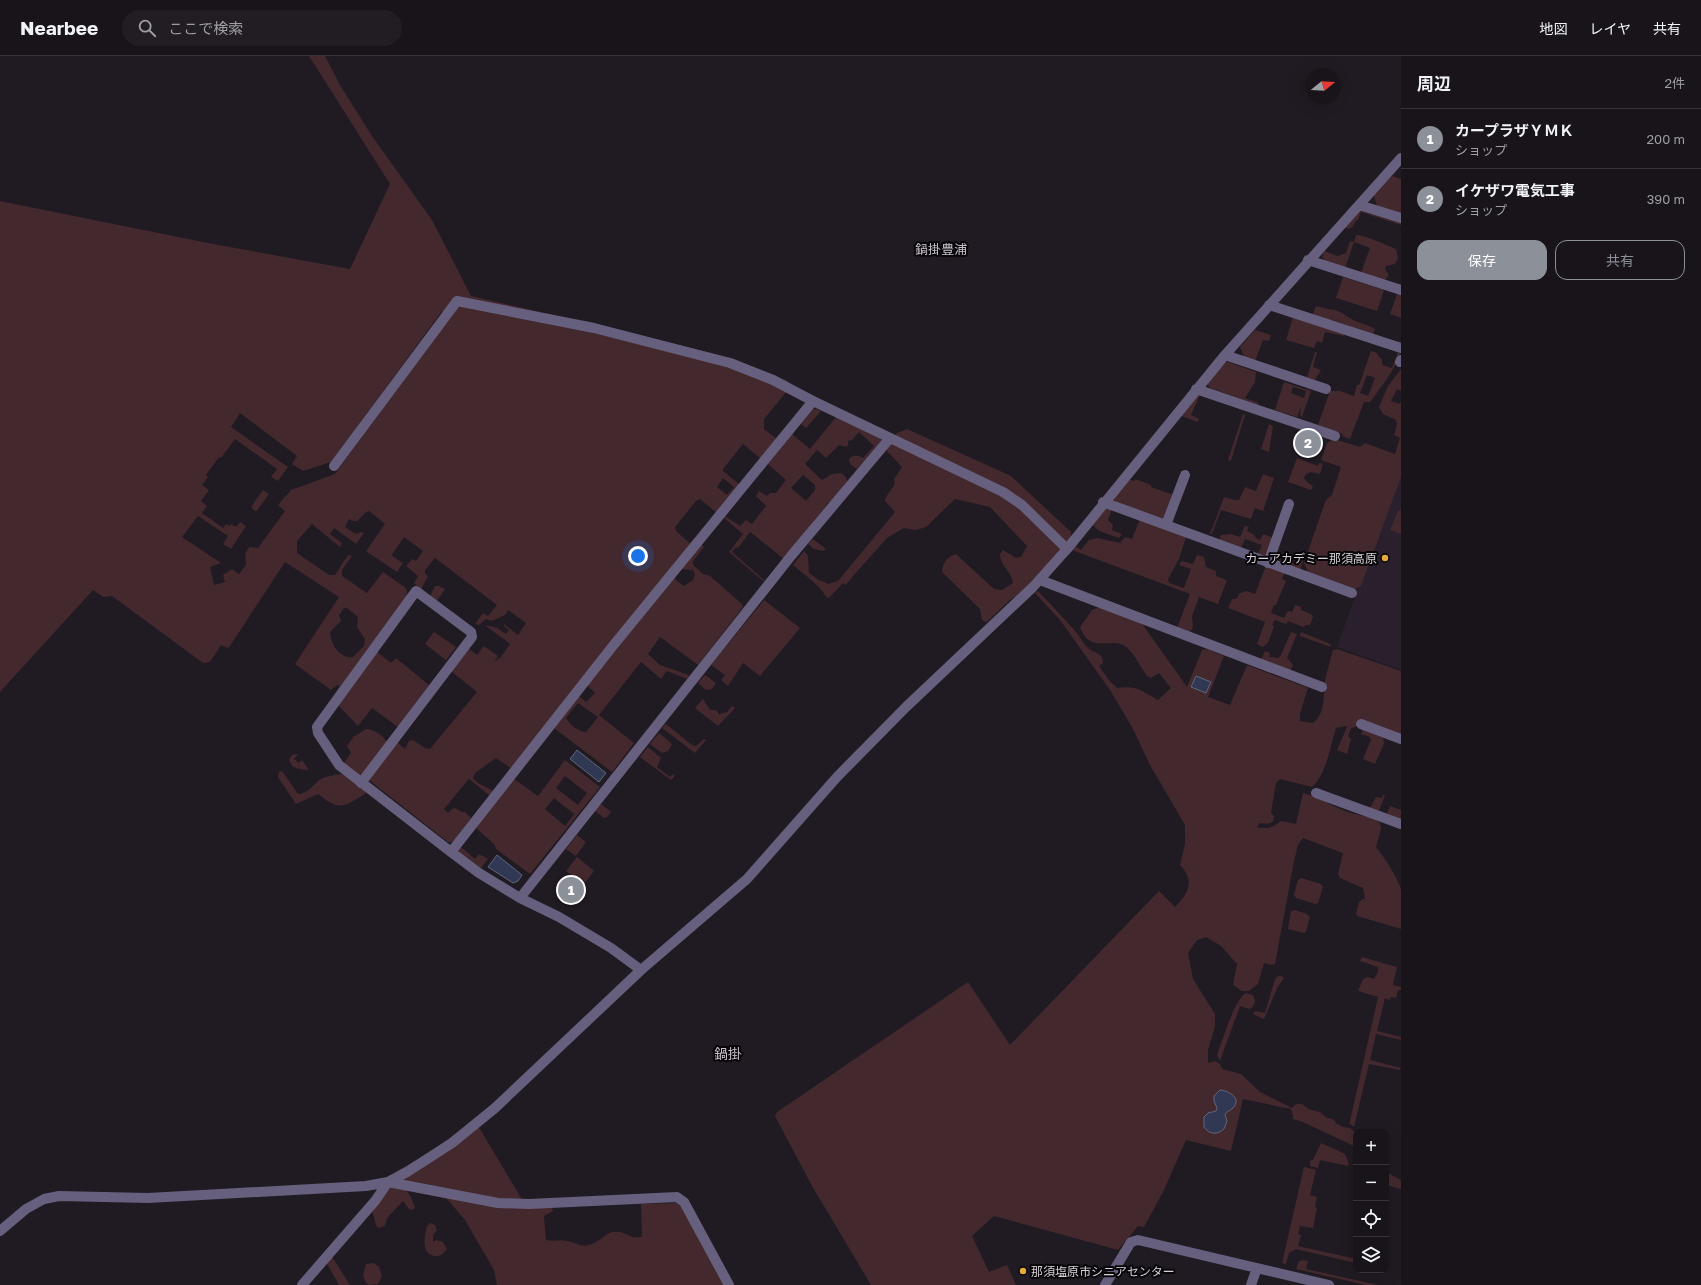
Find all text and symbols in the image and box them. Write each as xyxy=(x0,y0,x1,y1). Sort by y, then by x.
search box xyxy=(122,10,402,46)
text: Nearbee xyxy=(20,16,98,39)
icon: search xyxy=(136,17,158,39)
text: ここで検索 xyxy=(168,19,243,37)
text: 地図 xyxy=(1539,20,1567,37)
text: レイヤ xyxy=(1589,20,1631,37)
text: 共有 xyxy=(1653,20,1681,37)
north arrow xyxy=(1305,68,1341,104)
text: 周辺 xyxy=(1417,73,1451,94)
text: 2件 xyxy=(1664,75,1685,91)
text: カープラザＹＭＫ xyxy=(1455,121,1574,139)
text: 1 xyxy=(1427,131,1433,147)
text: 200 m xyxy=(1647,131,1685,147)
text: ショップ xyxy=(1455,142,1507,158)
text: イケザワ電気工事 xyxy=(1455,181,1575,199)
text: 2 xyxy=(1426,191,1434,207)
text: 390 m xyxy=(1647,191,1685,207)
text: ショップ xyxy=(1455,202,1507,218)
button: 保存 xyxy=(1417,240,1547,280)
button: 共有 xyxy=(1555,240,1685,280)
district label: 鍋掛豊浦 xyxy=(915,241,967,257)
pin: 2 xyxy=(1295,428,1321,458)
your location xyxy=(628,546,648,566)
place label: カーアカデミー那須高原 xyxy=(1245,551,1377,566)
marker: カーアカデミー那須高原 xyxy=(1380,553,1390,563)
pin: 1 xyxy=(558,875,584,905)
district label: 鍋掛 xyxy=(714,1045,742,1062)
map controls xyxy=(1353,1129,1389,1273)
button: + xyxy=(1353,1129,1389,1165)
button: − xyxy=(1353,1165,1389,1201)
button: locate xyxy=(1353,1201,1389,1237)
button: layers xyxy=(1353,1237,1389,1273)
place label: 那須塩原市シニアセンター xyxy=(1031,1264,1175,1279)
marker: 那須塩原市シニアセンター xyxy=(1018,1266,1028,1276)

